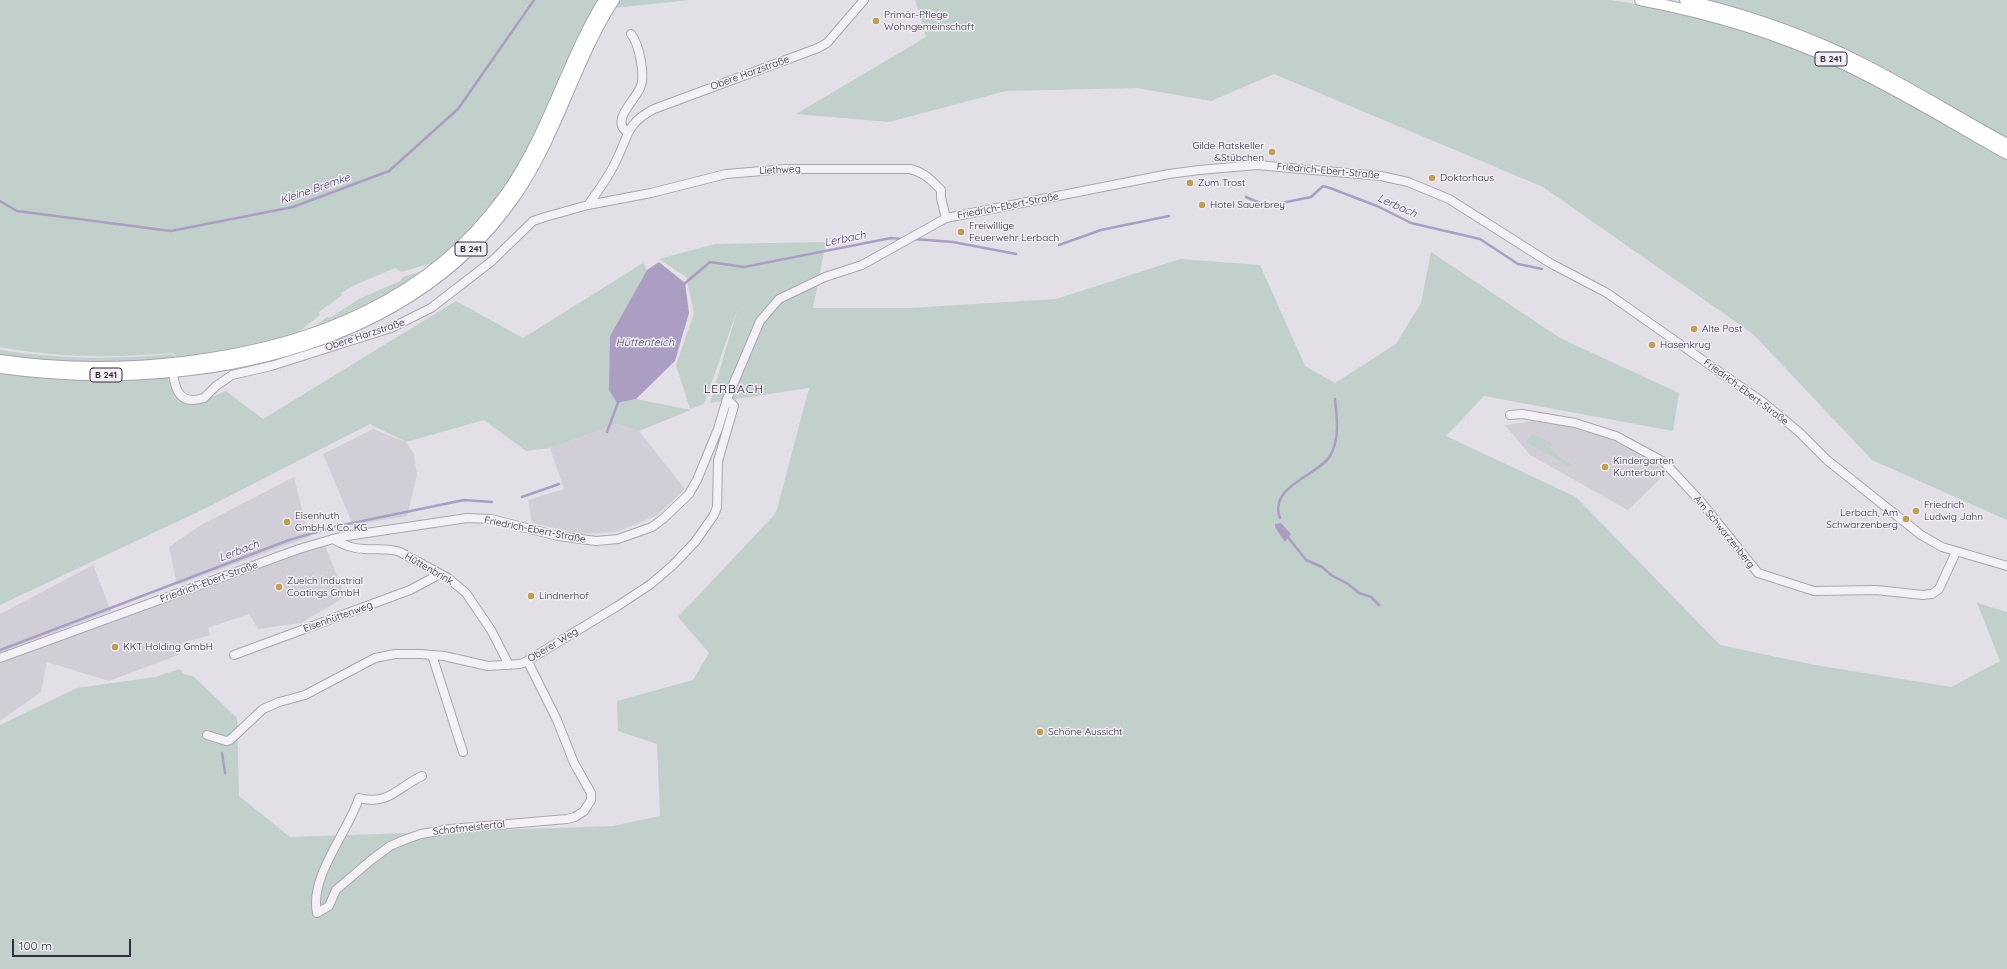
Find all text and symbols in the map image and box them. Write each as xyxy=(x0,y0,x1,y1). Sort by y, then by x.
place label: Primär-Pflege Wohngemeinschaft xyxy=(884,9,974,32)
marker: Primär-Pflege Wohngemeinschaft xyxy=(871,16,881,26)
road number: B 241 xyxy=(1815,52,1847,66)
street label: Obere Harzstraße xyxy=(709,53,791,93)
place label: Gilde Ratskeller &Stübchen xyxy=(1192,140,1264,164)
marker: Gilde Ratskeller &Stübchen xyxy=(1267,147,1277,157)
street label: Friedrich-Ebert-Straße xyxy=(1276,161,1380,181)
street label: Liethweg xyxy=(759,163,801,177)
water label: Kleine Bremke xyxy=(278,171,352,207)
place label: Doktorhaus xyxy=(1440,172,1494,184)
marker: Doktorhaus xyxy=(1427,173,1437,183)
place label: Zum Trost xyxy=(1198,177,1245,189)
marker: Zum Trost xyxy=(1185,178,1195,188)
street label: Friedrich-Ebert-Straße xyxy=(956,190,1060,222)
water label: Lerbach xyxy=(1375,192,1419,220)
place label: Hotel Sauerbrey xyxy=(1210,199,1285,211)
marker: Hotel Sauerbrey xyxy=(1197,200,1207,210)
place label: Freiwillige Feuerwehr Lerbach xyxy=(969,220,1059,244)
marker: Freiwillige Feuerwehr Lerbach xyxy=(956,227,966,237)
water label: Lerbach xyxy=(823,229,867,249)
road number: B 241 xyxy=(455,242,487,256)
street label: Obere Harzstraße xyxy=(324,316,406,354)
place label: Alte Post xyxy=(1702,323,1742,335)
marker: Alte Post xyxy=(1689,324,1699,334)
water label: Hüttenteich xyxy=(616,336,674,350)
place label: Hasenkrug xyxy=(1660,339,1710,351)
marker: Hasenkrug xyxy=(1647,340,1657,350)
street label: Friedrich-Ebert-Straße xyxy=(1701,356,1791,428)
road number: B 241 xyxy=(90,368,122,382)
district label: LERBACH xyxy=(704,382,764,396)
place label: Kindergarten Kunterbunt xyxy=(1613,455,1674,478)
marker: Kindergarten Kunterbunt xyxy=(1600,462,1610,472)
street label: Am Schwarzenberg xyxy=(1691,493,1757,571)
place label: Friedrich Ludwig Jahn xyxy=(1924,499,1983,522)
marker: Friedrich Ludwig Jahn xyxy=(1911,506,1921,516)
place label: Lerbach, Am Schwarzenberg xyxy=(1826,507,1898,530)
place label: Eisenhuth GmbH & Co. KG xyxy=(295,510,367,534)
street label: Friedrich-Ebert-Straße xyxy=(483,514,587,546)
marker: Lerbach, Am Schwarzenberg xyxy=(1901,514,1911,524)
marker: Eisenhuth GmbH & Co. KG xyxy=(282,517,292,527)
water label: Lerbach xyxy=(217,537,261,565)
street label: Hüttenbrink xyxy=(403,550,455,588)
street label: Friedrich-Ebert-Straße xyxy=(159,559,259,605)
place label: Zuelch Industrial Coatings GmbH xyxy=(287,575,363,598)
marker: Zuelch Industrial Coatings GmbH xyxy=(274,582,284,592)
place label: Lindnerhof xyxy=(539,590,589,602)
marker: Lindnerhof xyxy=(526,591,536,601)
street label: Eisenhüttenweg xyxy=(302,599,374,635)
street label: Oberer Weg xyxy=(526,625,580,665)
place label: KKT Holding GmbH xyxy=(123,641,213,653)
marker: KKT Holding GmbH xyxy=(110,642,120,652)
place label: Schöne Aussicht xyxy=(1048,726,1123,738)
marker: Schöne Aussicht xyxy=(1035,727,1045,737)
street label: Schafmeistertal xyxy=(432,818,506,838)
scale bar xyxy=(14,931,133,957)
text: 100 m xyxy=(19,938,52,953)

